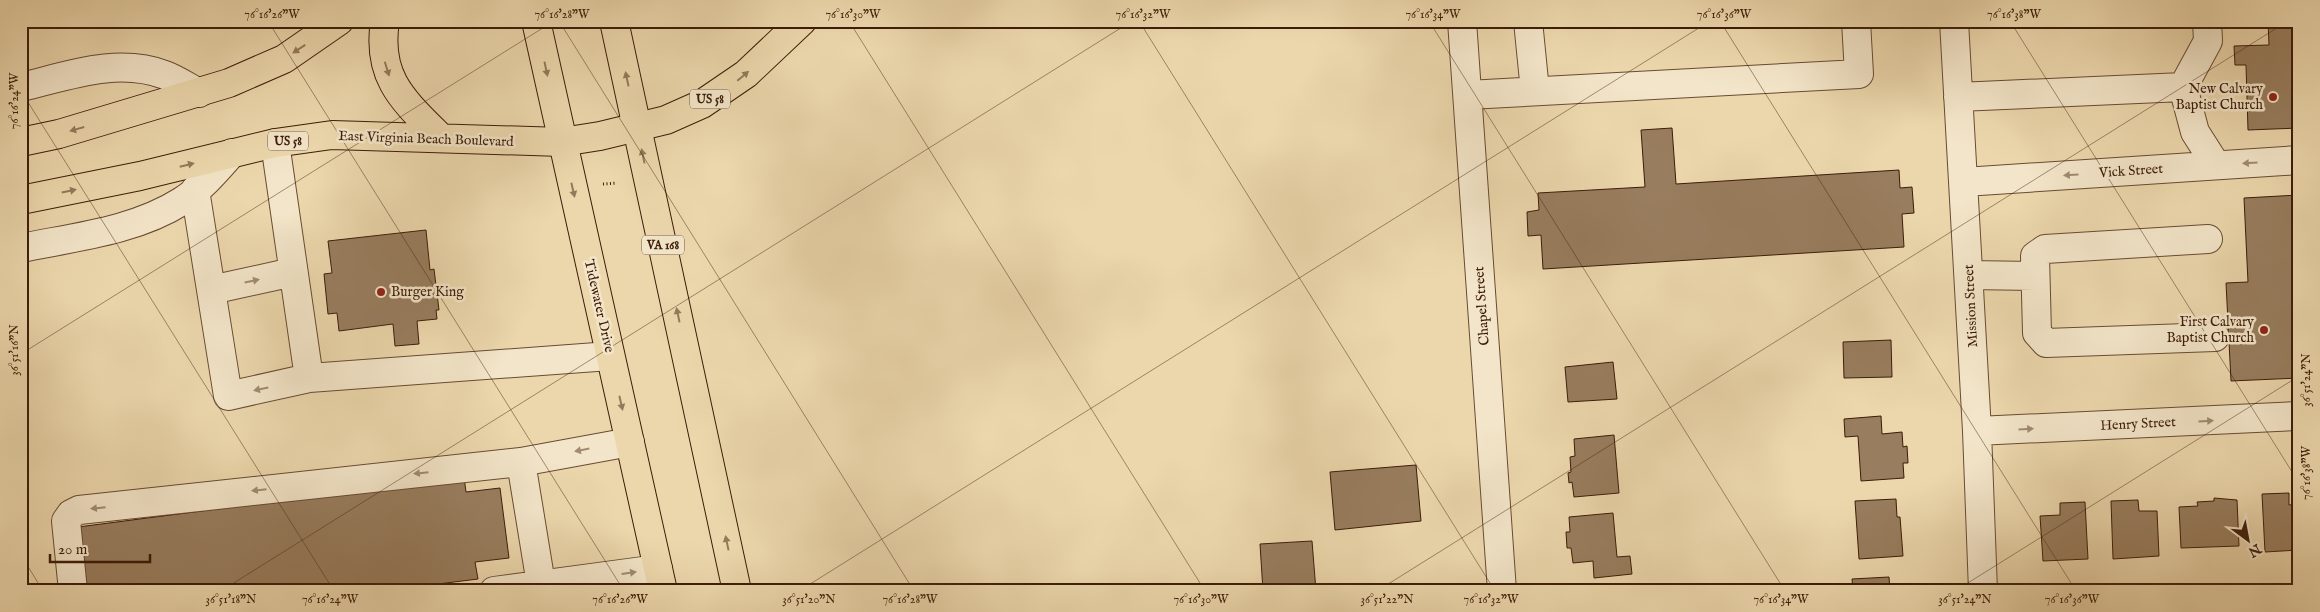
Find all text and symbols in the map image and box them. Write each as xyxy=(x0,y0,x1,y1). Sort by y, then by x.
text: 76°16'26"W xyxy=(244,7,300,22)
text: 76°16'28"W xyxy=(534,7,590,22)
text: 76°16'30"W xyxy=(825,7,881,22)
text: 76°16'32"W xyxy=(1116,7,1171,22)
text: 76°16'34"W xyxy=(1405,7,1461,22)
text: 76°16'36"W xyxy=(1697,7,1752,22)
text: 76°16'38"W xyxy=(1987,7,2042,22)
one-way arrow xyxy=(292,45,306,54)
one-way arrow xyxy=(542,61,550,76)
one-way arrow xyxy=(383,62,391,77)
one-way arrow xyxy=(622,71,630,87)
one-way arrow xyxy=(737,71,749,82)
text: 76°16'24"W xyxy=(7,72,22,129)
place label: New Calvary Baptist Church xyxy=(2176,80,2264,114)
road number: US 58 xyxy=(690,90,730,108)
marker: New Calvary Baptist Church xyxy=(2267,91,2279,103)
one-way arrow xyxy=(69,125,84,133)
street label: East Virginia Beach Boulevard xyxy=(338,127,515,151)
road number: US 58 xyxy=(268,132,308,150)
one-way arrow xyxy=(639,149,647,164)
street label: Vick Street xyxy=(2097,160,2164,182)
one-way arrow xyxy=(2242,160,2258,168)
one-way arrow xyxy=(180,161,195,169)
one-way arrow xyxy=(2062,172,2078,180)
one-way arrow xyxy=(569,182,577,198)
one-way arrow xyxy=(62,187,78,195)
road number: VA 168 xyxy=(642,236,684,254)
street label: Tidewater Drive xyxy=(580,258,619,355)
street label: Mission Street xyxy=(1960,264,1982,348)
street label: Chapel Street xyxy=(1470,266,1494,346)
one-way arrow xyxy=(245,277,260,285)
place label: Burger King xyxy=(391,283,464,301)
marker: Burger King xyxy=(375,286,387,298)
one-way arrow xyxy=(673,306,681,322)
place label: First Calvary Baptist Church xyxy=(2167,313,2255,347)
text: 36°51'16"N xyxy=(7,324,22,376)
marker: First Calvary Baptist Church xyxy=(2258,324,2270,336)
text: 36°51'24"N xyxy=(2299,353,2314,407)
one-way arrow xyxy=(252,385,268,393)
one-way arrow xyxy=(617,396,625,411)
street label: Henry Street xyxy=(2100,413,2176,435)
one-way arrow xyxy=(2198,416,2214,424)
one-way arrow xyxy=(2018,425,2034,433)
text: 76°16'38"W xyxy=(2299,445,2314,500)
one-way arrow xyxy=(573,447,589,455)
one-way arrow xyxy=(413,469,429,477)
one-way arrow xyxy=(251,486,267,494)
one-way arrow xyxy=(90,504,106,512)
north arrow xyxy=(2222,514,2272,564)
scale bar xyxy=(50,532,150,564)
one-way arrow xyxy=(722,535,730,551)
text: N xyxy=(2244,539,2265,561)
text: 20 m xyxy=(58,540,88,559)
one-way arrow xyxy=(621,569,637,577)
text: 36°51'18"N xyxy=(206,592,257,607)
text: 76°16'24"W xyxy=(302,592,359,607)
text: 76°16'26"W xyxy=(592,592,648,607)
text: 36°51'20"N xyxy=(782,592,836,607)
text: 76°16'28"W xyxy=(882,592,938,607)
text: 76°16'30"W xyxy=(1173,592,1229,607)
text: 36°51'22"N xyxy=(1360,592,1414,607)
text: 76°16'32"W xyxy=(1464,592,1519,607)
text: 76°16'34"W xyxy=(1753,592,1809,607)
text: 36°51'24"N xyxy=(1938,592,1992,607)
text: 76°16'36"W xyxy=(2045,592,2100,607)

